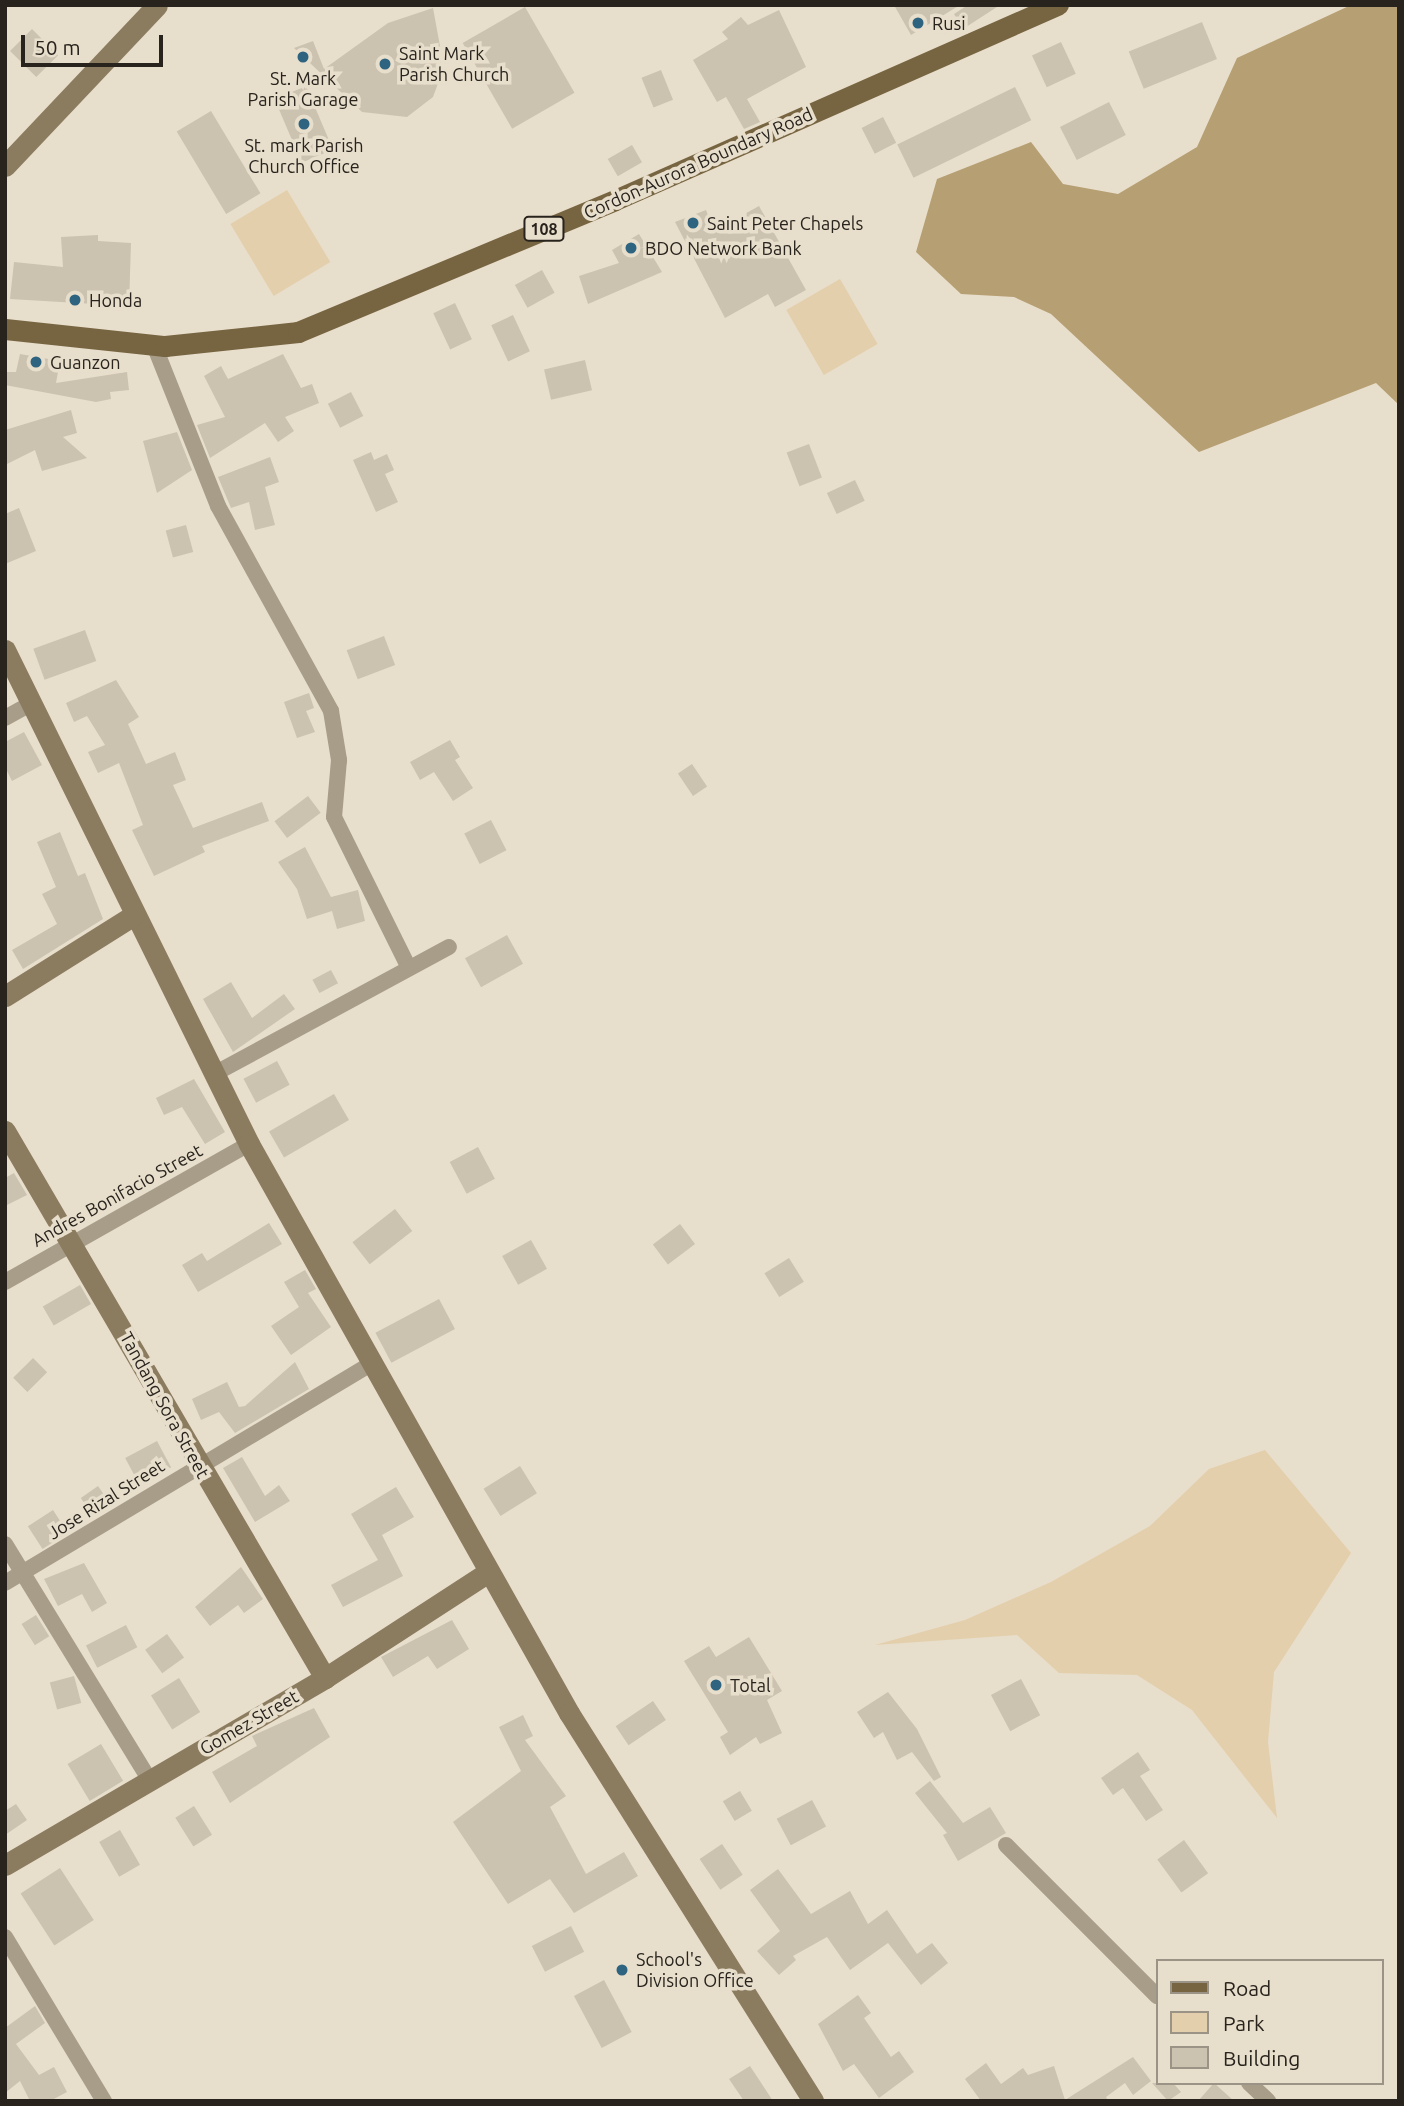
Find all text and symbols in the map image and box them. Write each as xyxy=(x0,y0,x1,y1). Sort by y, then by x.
place label: Rusi xyxy=(932,12,966,34)
marker: Rusi xyxy=(910,15,926,31)
scale bar xyxy=(24,21,166,65)
text: 50 m xyxy=(34,35,81,59)
place label: Saint Mark Parish Church xyxy=(399,43,509,86)
marker: St. Mark Parish Garage xyxy=(295,49,311,65)
marker: Saint Mark Parish Church xyxy=(377,56,393,72)
place label: St. Mark Parish Garage xyxy=(248,68,358,110)
street label: Cordon-Aurora Boundary Road xyxy=(580,103,816,223)
marker: St. mark Parish Church Office xyxy=(296,116,312,132)
place label: St. mark Parish Church Office xyxy=(244,135,364,178)
place label: Saint Peter Chapels xyxy=(707,212,863,234)
marker: Saint Peter Chapels xyxy=(685,215,701,231)
road number: 108 xyxy=(523,216,565,242)
place label: BDO Network Bank xyxy=(645,237,802,259)
marker: BDO Network Bank xyxy=(623,240,639,256)
place label: Honda xyxy=(89,289,142,311)
marker: Honda xyxy=(67,292,83,308)
place label: Guanzon xyxy=(50,351,121,373)
marker: Guanzon xyxy=(28,354,44,370)
street label: Andres Bonifacio Street xyxy=(28,1139,206,1251)
street label: Tandang Sora Street xyxy=(116,1328,214,1482)
street label: Jose Rizal Street xyxy=(44,1454,168,1544)
place label: Total xyxy=(730,1674,771,1696)
marker: Total xyxy=(708,1677,724,1693)
street label: Gomez Street xyxy=(196,1685,302,1759)
place label: School's Division Office xyxy=(636,1949,754,1992)
legend xyxy=(1156,1959,1383,2085)
marker: School's Division Office xyxy=(614,1962,630,1978)
text: Road xyxy=(1223,1976,1271,2000)
text: Park xyxy=(1223,2011,1265,2035)
text: Building xyxy=(1223,2046,1300,2070)

